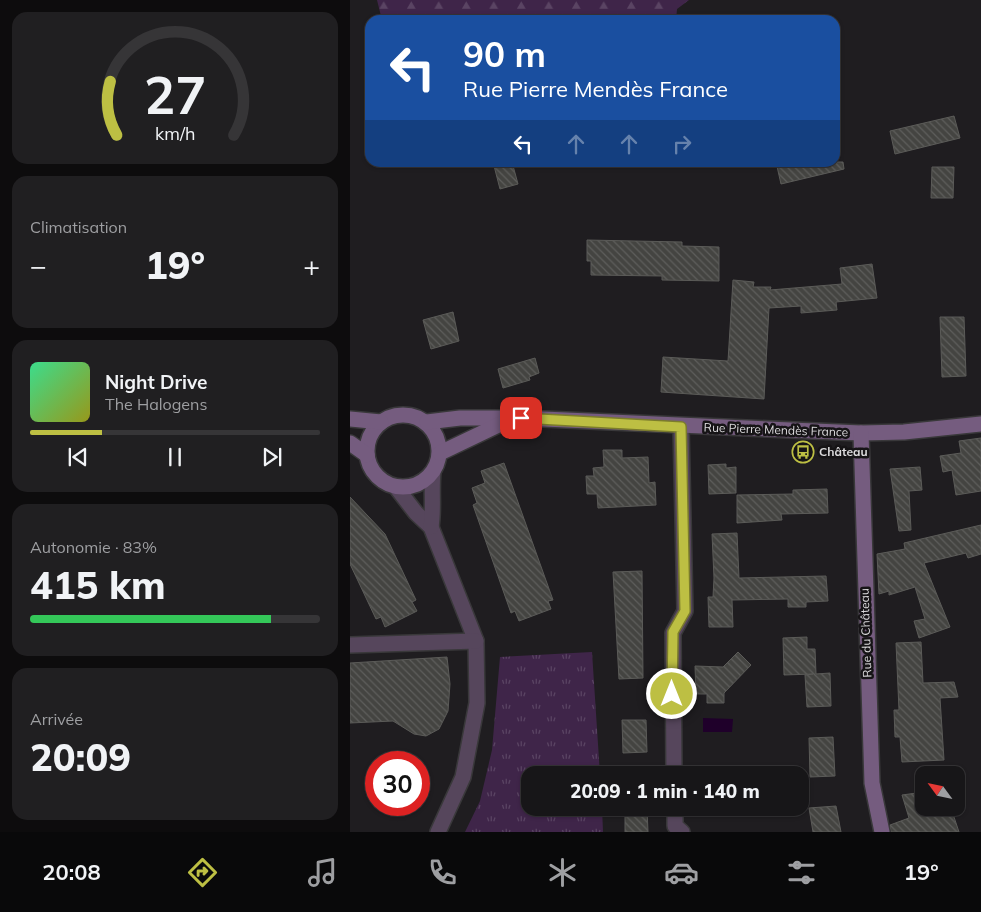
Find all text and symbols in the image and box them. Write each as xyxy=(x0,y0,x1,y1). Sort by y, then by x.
text: 90 m xyxy=(463,32,546,76)
icon: left xyxy=(380,35,445,100)
text: 27 xyxy=(144,62,206,127)
text: Rue Pierre Mendès France xyxy=(463,75,728,103)
text: km/h xyxy=(155,122,195,144)
icon: left xyxy=(509,130,537,158)
icon: ahead xyxy=(562,130,590,158)
icon: ahead xyxy=(615,130,643,158)
icon: right xyxy=(668,130,696,158)
text: Climatisation xyxy=(30,217,127,237)
text: 19° xyxy=(145,241,205,289)
text: − xyxy=(30,248,47,283)
text: + xyxy=(303,248,320,283)
text: Night Drive xyxy=(105,370,207,394)
text: The Halogens xyxy=(105,394,207,414)
pin xyxy=(500,397,542,439)
icon: arrive xyxy=(507,404,535,432)
street label: Rue Pierre Mendès France xyxy=(704,419,849,440)
bus stop icon: Château xyxy=(791,440,815,464)
icon: previous xyxy=(64,443,92,471)
icon: pause xyxy=(161,443,189,471)
icon: next xyxy=(258,443,286,471)
place label: Château xyxy=(819,444,868,459)
text: Autonomie · 83% xyxy=(30,537,157,557)
text: 415 km xyxy=(30,561,166,609)
street label: Rue du Château xyxy=(856,588,875,678)
position arrow xyxy=(645,667,697,719)
text: Arrivée xyxy=(30,709,83,729)
text: 20:09 xyxy=(30,733,131,781)
speed limit sign: 30 xyxy=(365,751,430,816)
north arrow xyxy=(915,766,965,816)
map controls xyxy=(915,766,965,816)
text: 20:09 · 1 min · 140 m xyxy=(570,779,760,803)
icon: directions xyxy=(185,855,220,890)
icon: music xyxy=(305,855,340,890)
icon: phone xyxy=(425,855,460,890)
icon: climate xyxy=(545,855,580,890)
icon: car xyxy=(664,855,699,890)
icon: filters xyxy=(784,855,819,890)
text: 20:08 xyxy=(42,858,101,886)
text: 19° xyxy=(904,858,939,886)

